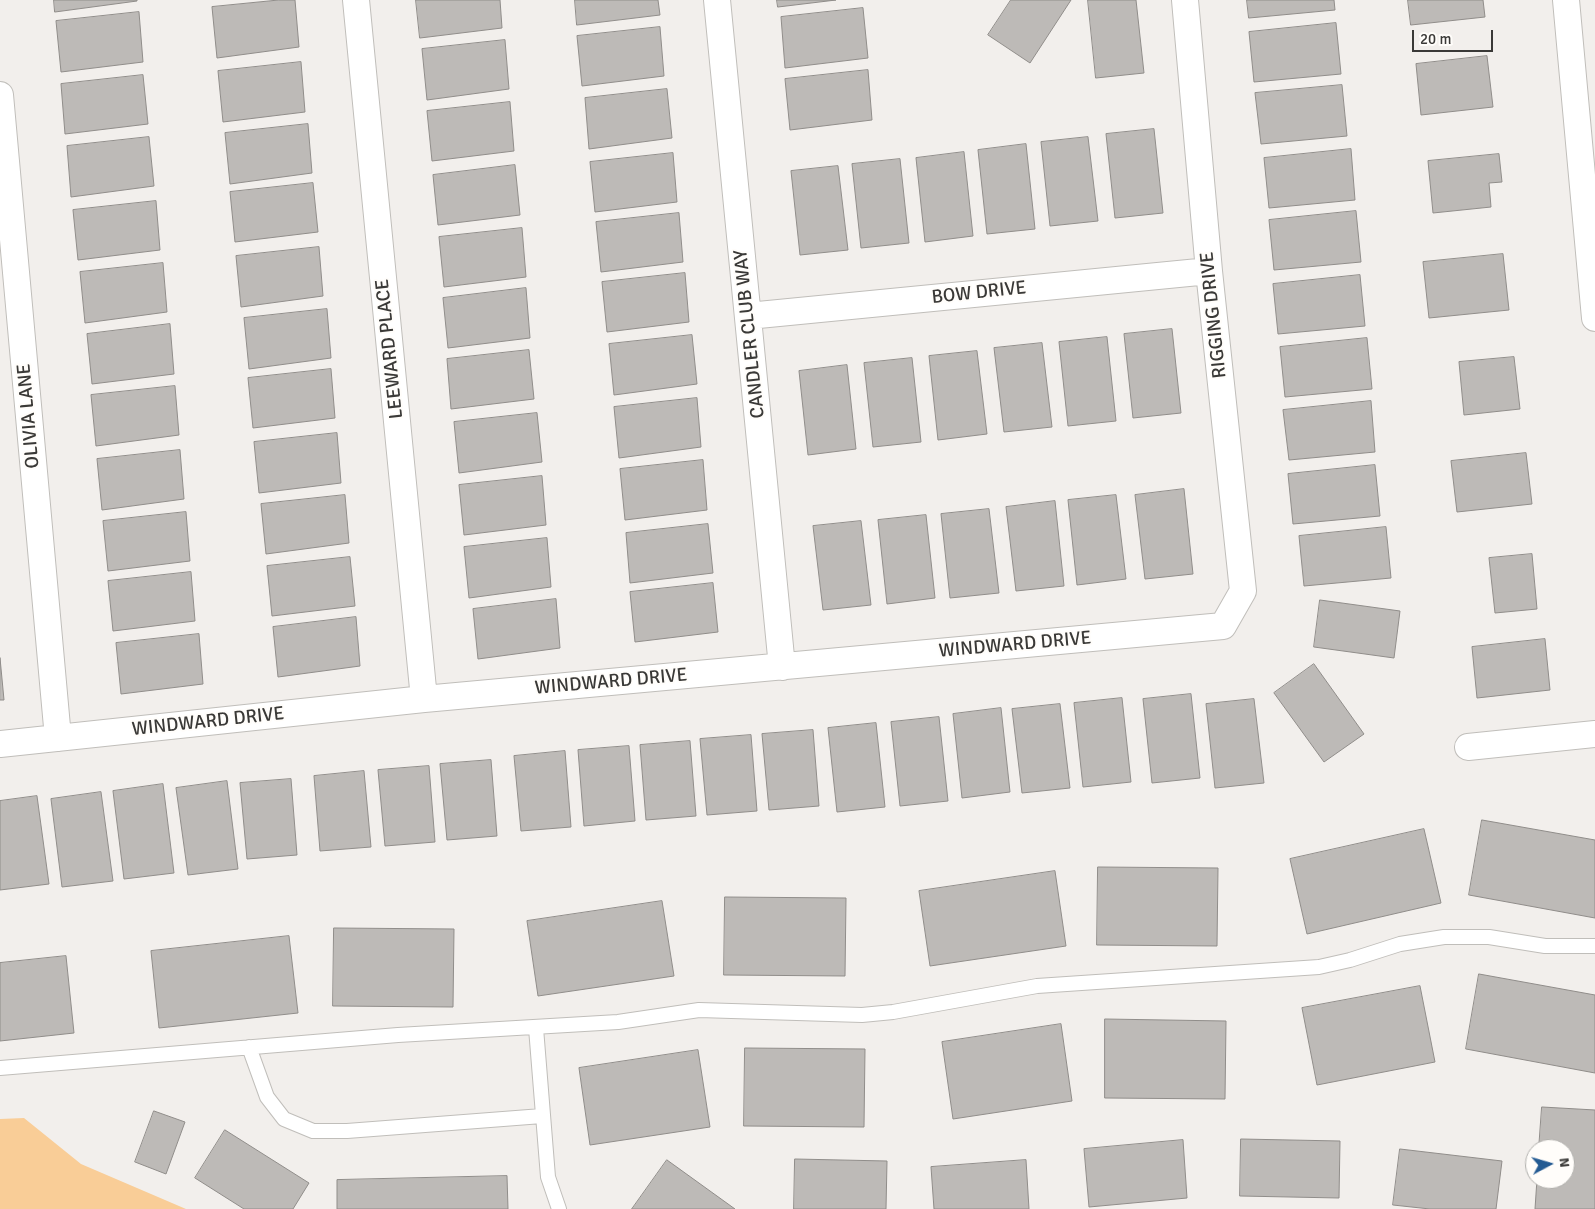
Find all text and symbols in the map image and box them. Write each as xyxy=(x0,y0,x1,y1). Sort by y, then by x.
scale bar xyxy=(1415,20,1496,52)
text: 20 m xyxy=(1420,30,1451,48)
street label: CANDLER CLUB WAY xyxy=(730,249,770,419)
street label: RIGGING DRIVE xyxy=(1196,251,1232,379)
street label: BOW DRIVE xyxy=(931,277,1027,309)
street label: LEEWARD PLACE xyxy=(371,278,409,420)
street label: OLIVIA LANE xyxy=(13,363,45,469)
street label: WINDWARD DRIVE xyxy=(938,627,1092,663)
street label: WINDWARD DRIVE xyxy=(534,664,688,700)
street label: WINDWARD DRIVE xyxy=(131,703,285,741)
north arrow xyxy=(1525,1139,1575,1189)
text: N xyxy=(1555,1157,1573,1168)

